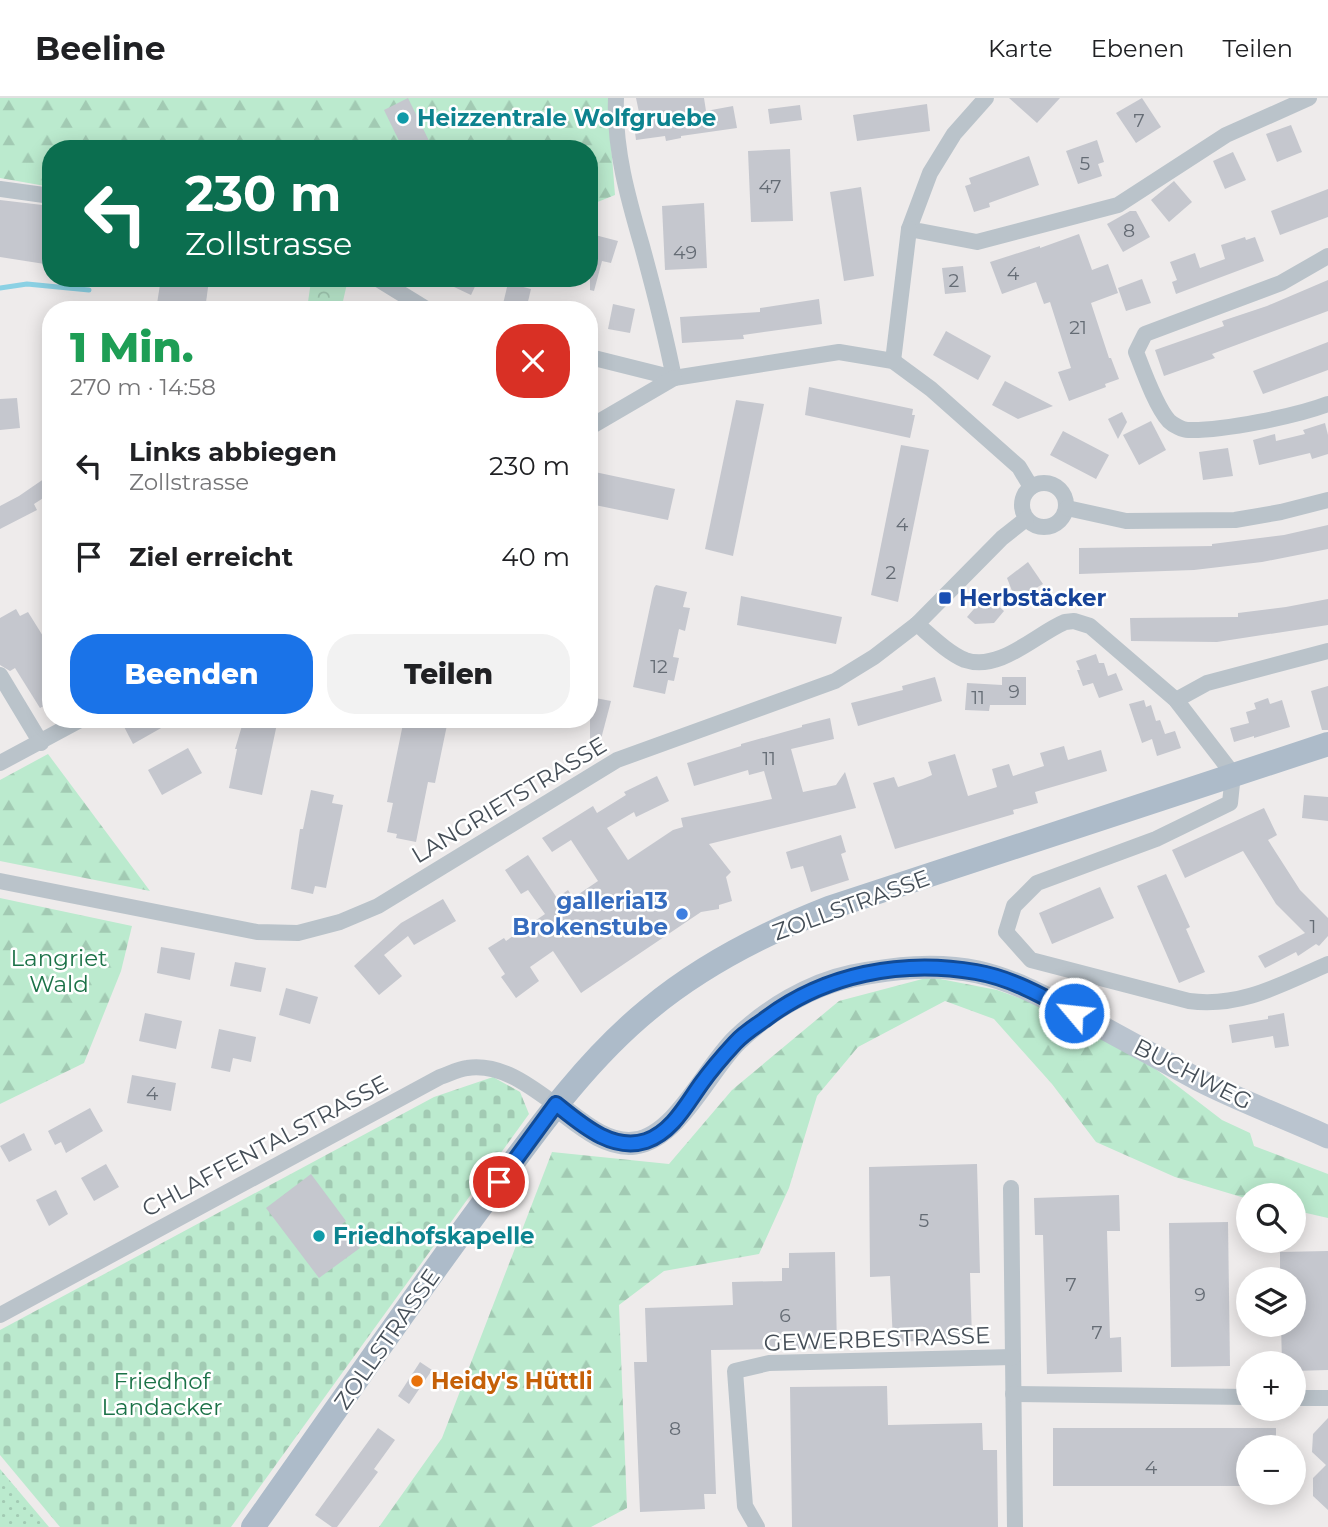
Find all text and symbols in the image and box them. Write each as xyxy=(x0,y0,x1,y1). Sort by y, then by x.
text: Beeline xyxy=(35,28,166,68)
text: Karte xyxy=(988,34,1053,63)
text: Ebenen xyxy=(1091,34,1184,63)
text: Teilen xyxy=(1222,34,1293,63)
place label: Heizzentrale Wolfgruebe xyxy=(417,104,716,132)
house number: 7 xyxy=(1133,109,1145,132)
marker: Heizzentrale Wolfgruebe xyxy=(395,110,411,126)
house number: 5 xyxy=(1080,152,1091,175)
text: 230 m xyxy=(185,164,341,223)
icon: left xyxy=(70,168,161,259)
house number: 47 xyxy=(759,175,781,198)
house number: 8 xyxy=(1123,219,1135,242)
text: Zollstrasse xyxy=(185,224,352,263)
house number: 49 xyxy=(673,241,697,264)
house number: 4 xyxy=(1007,262,1020,285)
house number: 2 xyxy=(949,269,960,292)
house number: 21 xyxy=(1069,316,1087,339)
text: 1 Min. xyxy=(70,321,194,373)
button: close xyxy=(496,324,570,398)
text: 270 m · 14:58 xyxy=(70,373,216,401)
text: Links abbiegen xyxy=(129,436,337,468)
icon: left xyxy=(70,447,108,485)
text: 230 m xyxy=(489,450,570,482)
text: Zollstrasse xyxy=(129,468,249,496)
house number: 4 xyxy=(896,513,909,536)
icon: arrive xyxy=(70,538,108,576)
text: Ziel erreicht xyxy=(129,541,293,573)
text: 40 m xyxy=(501,541,570,573)
house number: 2 xyxy=(886,561,897,584)
place label: Herbstäcker xyxy=(959,584,1106,612)
marker: Herbstäcker xyxy=(937,590,953,606)
button: Beenden xyxy=(70,634,313,714)
button: Teilen xyxy=(327,634,570,714)
house number: 12 xyxy=(650,655,668,678)
house number: 9 xyxy=(1008,680,1020,703)
house number: 11 xyxy=(971,686,985,709)
street label: LANGRIETSTRASSE xyxy=(406,731,612,869)
house number: 11 xyxy=(762,747,776,770)
street label: ZOLLSTRASSE xyxy=(769,864,933,946)
place label: galleria13 Brokenstube xyxy=(512,887,668,941)
marker: galleria13 Brokenstube xyxy=(674,906,690,922)
house number: 1 xyxy=(1310,915,1316,938)
park label: Langriet Wald xyxy=(11,944,107,998)
position arrow xyxy=(1037,976,1111,1050)
street label: BUCHWEG xyxy=(1129,1032,1257,1116)
street label: CHLAFFENTALSTRASSE xyxy=(137,1069,393,1223)
house number: 4 xyxy=(146,1082,159,1105)
pin xyxy=(469,1152,529,1212)
icon: arrive xyxy=(480,1163,518,1201)
map controls xyxy=(1236,1183,1306,1505)
button: search xyxy=(1236,1183,1306,1253)
house number: 5 xyxy=(919,1209,930,1232)
place label: Friedhofskapelle xyxy=(333,1222,535,1250)
marker: Friedhofskapelle xyxy=(311,1228,327,1244)
street label: ZOLLSTRASSE xyxy=(328,1263,446,1415)
button: layers xyxy=(1236,1267,1306,1337)
house number: 7 xyxy=(1065,1273,1077,1296)
house number: 9 xyxy=(1194,1283,1206,1306)
house number: 6 xyxy=(779,1304,791,1327)
street label: GEWERBESTRASSE xyxy=(763,1321,991,1357)
house number: 7 xyxy=(1091,1321,1103,1344)
button: + xyxy=(1236,1351,1306,1421)
park label: Friedhof Landacker xyxy=(102,1367,222,1421)
place label: Heidy's Hüttli xyxy=(431,1367,593,1395)
marker: Heidy's Hüttli xyxy=(409,1373,425,1389)
house number: 8 xyxy=(669,1417,681,1440)
button: − xyxy=(1236,1435,1306,1505)
house number: 4 xyxy=(1145,1456,1158,1479)

